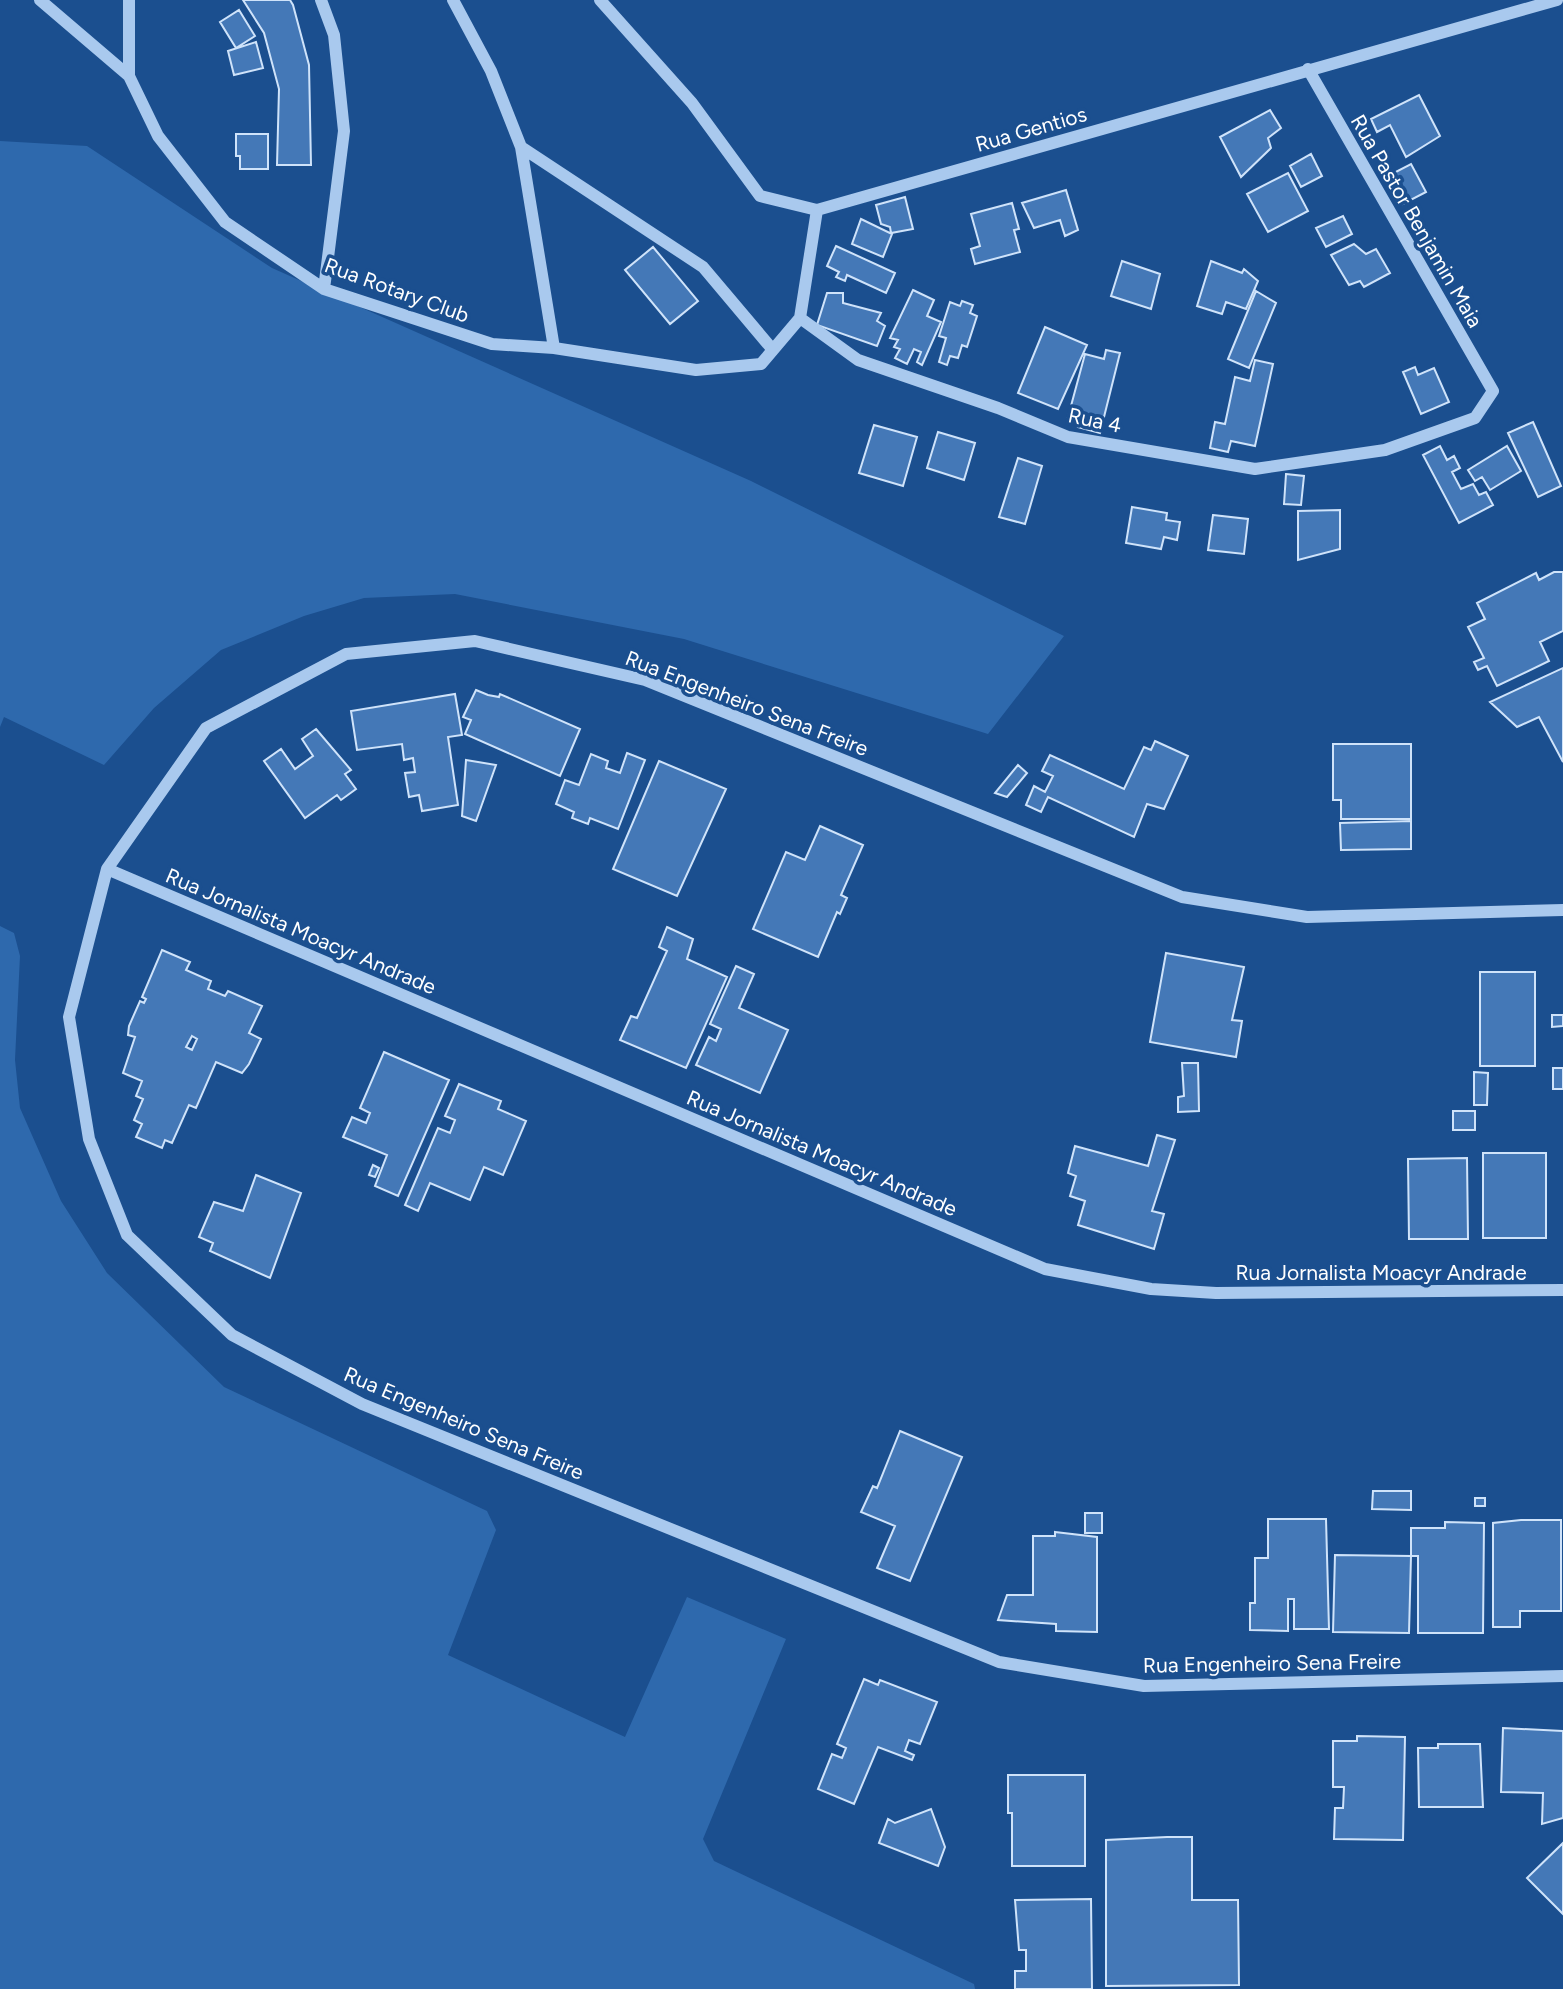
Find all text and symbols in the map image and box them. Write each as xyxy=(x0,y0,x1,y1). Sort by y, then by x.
street label: Rua Gentios xyxy=(972,101,1090,157)
street label: Rua Pastor Benjamin Maia xyxy=(1346,110,1488,332)
street label: Rua Rotary Club xyxy=(321,252,473,328)
street label: Rua 4 xyxy=(1066,402,1124,438)
street label: Rua Engenheiro Sena Freire xyxy=(622,645,872,761)
street label: Rua Jornalista Moacyr Andrade xyxy=(162,863,440,999)
street label: Rua Jornalista Moacyr Andrade xyxy=(683,1085,961,1221)
street label: Rua Jornalista Moacyr Andrade xyxy=(1235,1260,1527,1285)
street label: Rua Engenheiro Sena Freire xyxy=(340,1361,588,1485)
street label: Rua Engenheiro Sena Freire xyxy=(1143,1648,1401,1678)

